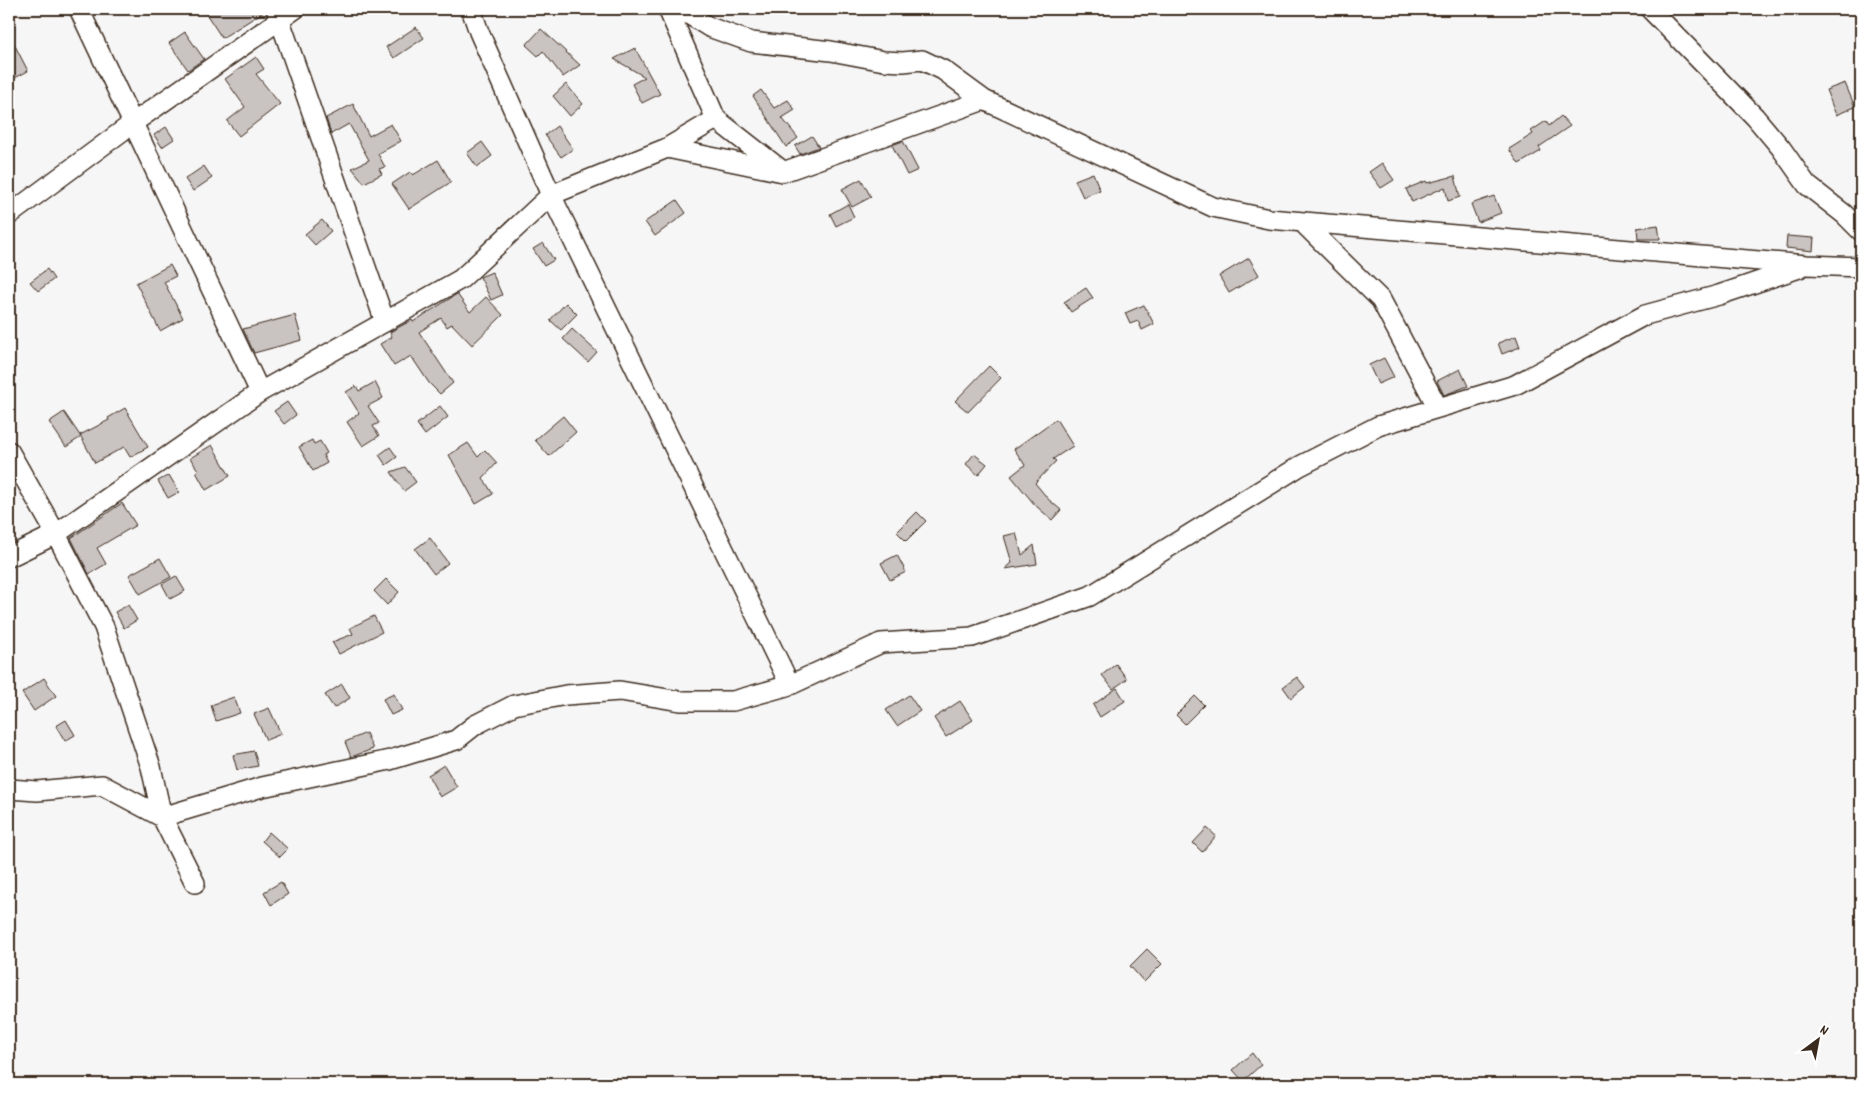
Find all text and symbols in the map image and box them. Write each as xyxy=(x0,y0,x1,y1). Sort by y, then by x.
north arrow xyxy=(1792,1016,1842,1066)
text: N xyxy=(1816,1020,1832,1041)

